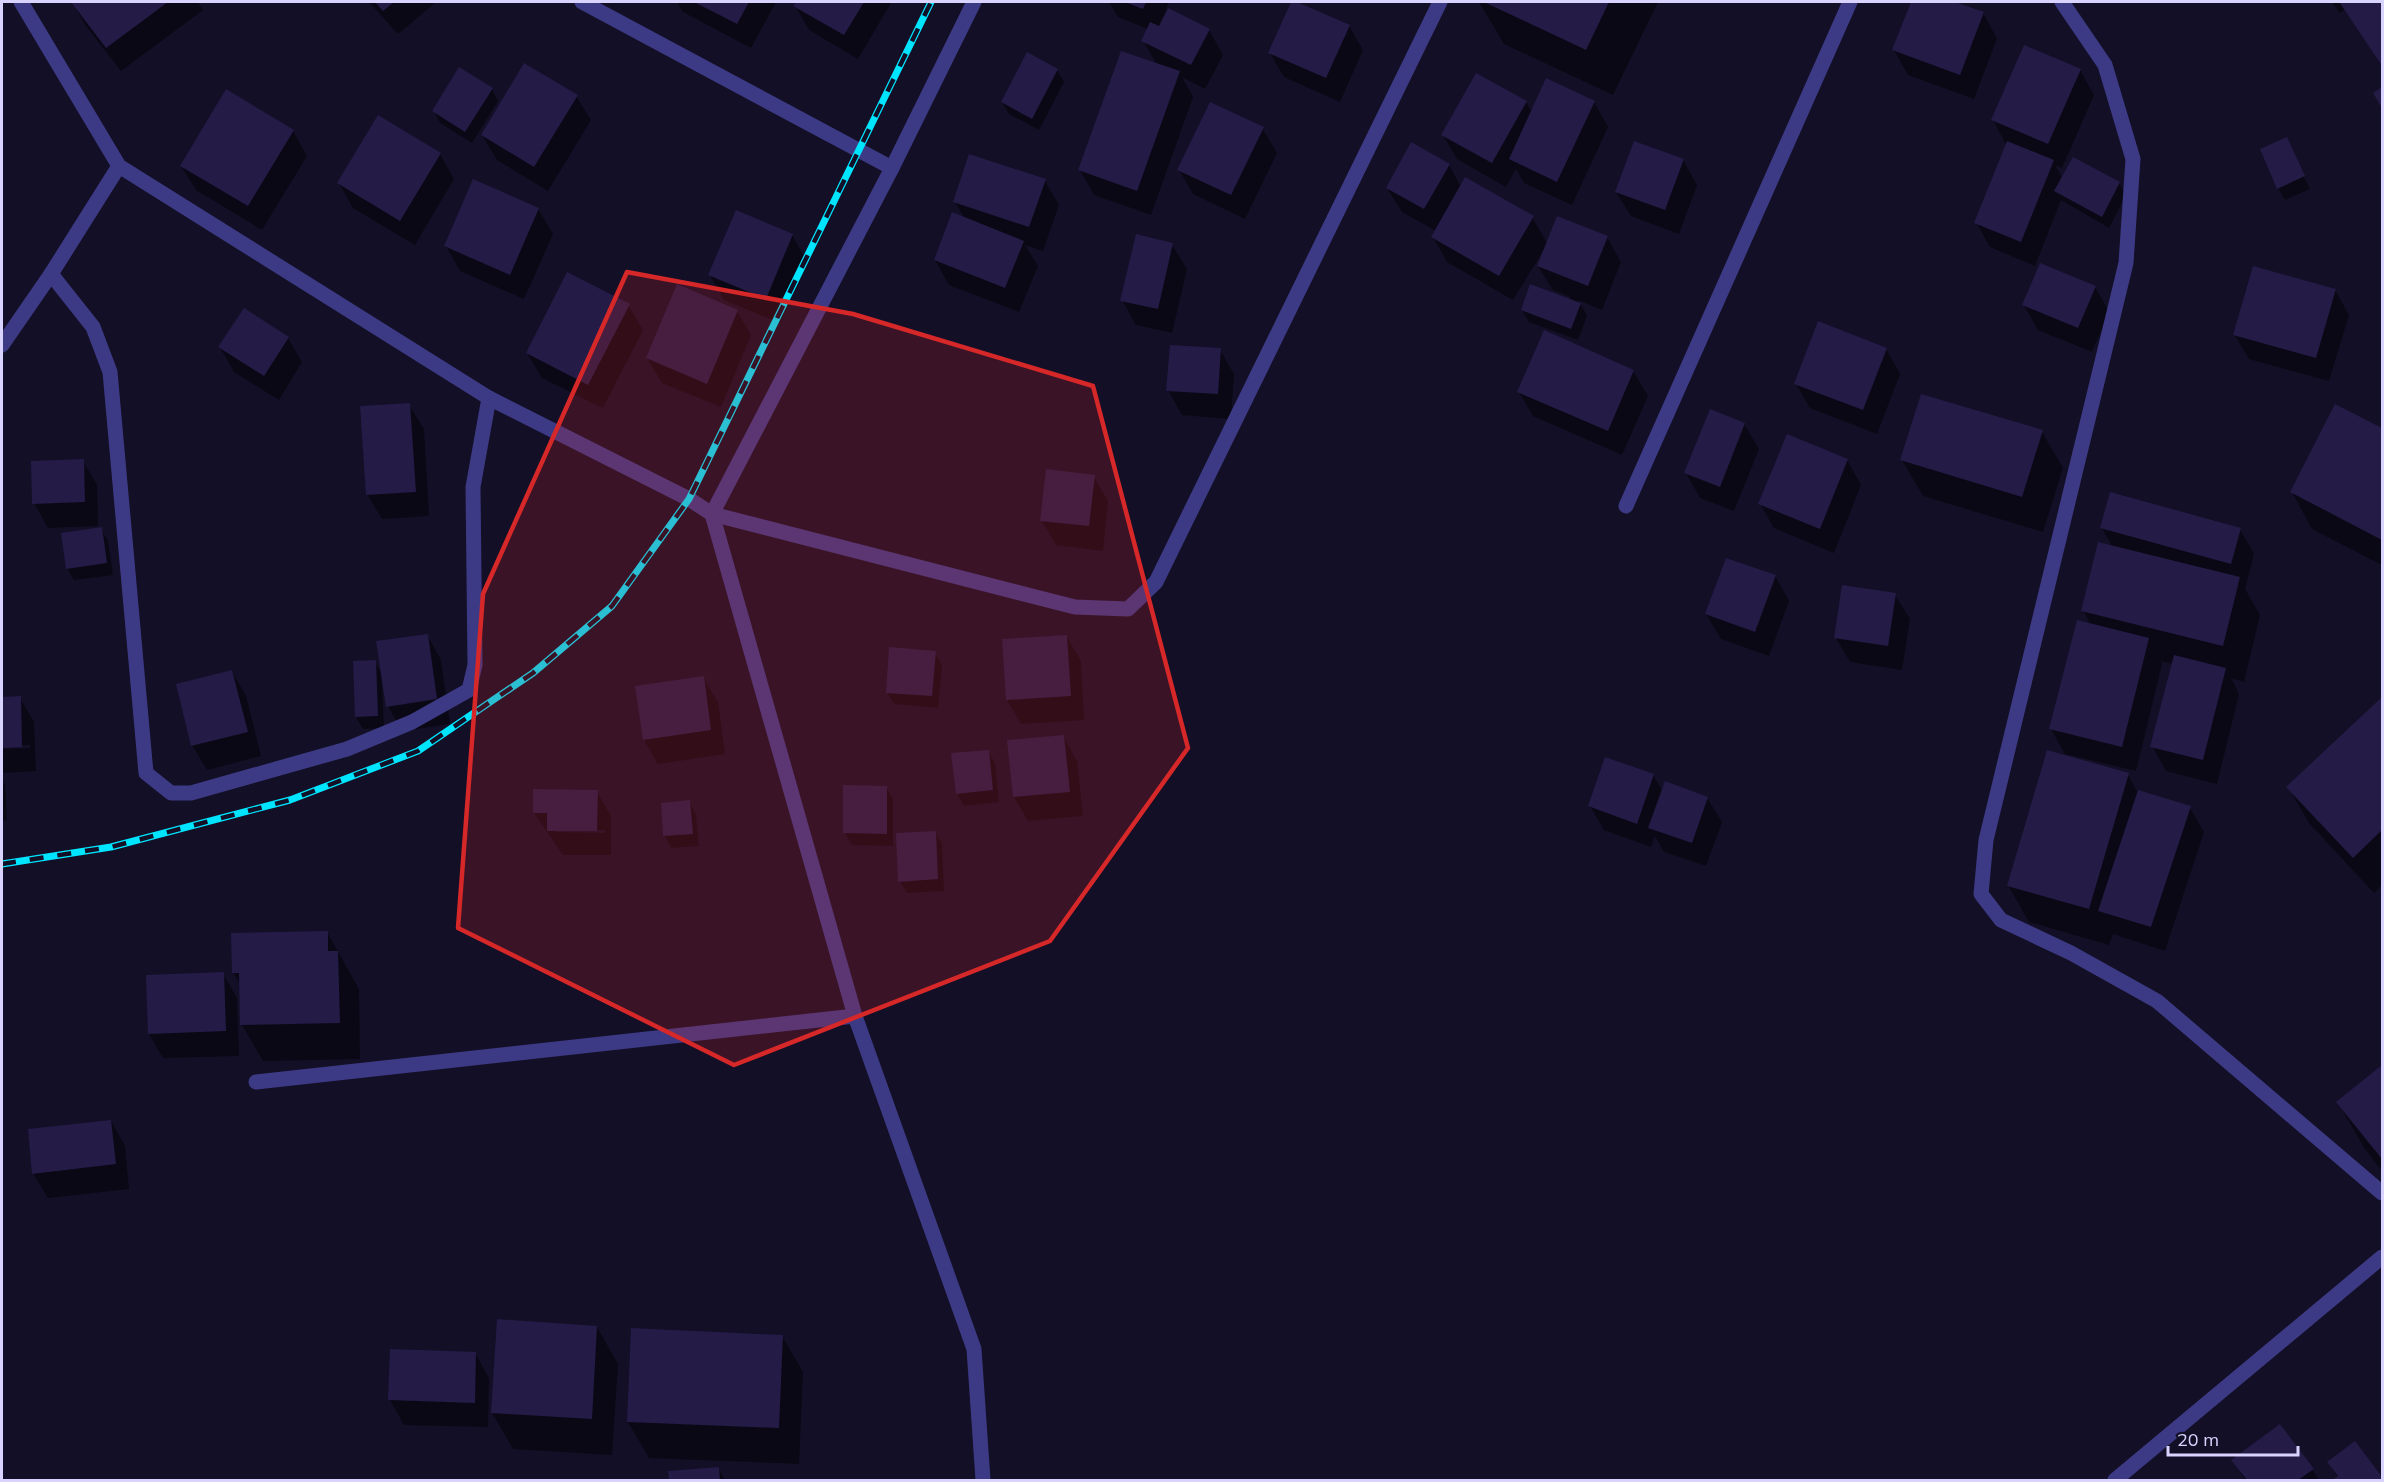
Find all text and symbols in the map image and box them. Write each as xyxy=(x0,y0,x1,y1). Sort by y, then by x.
scale bar xyxy=(2168,1419,2298,1457)
text: 20 m xyxy=(2177,1428,2219,1451)

